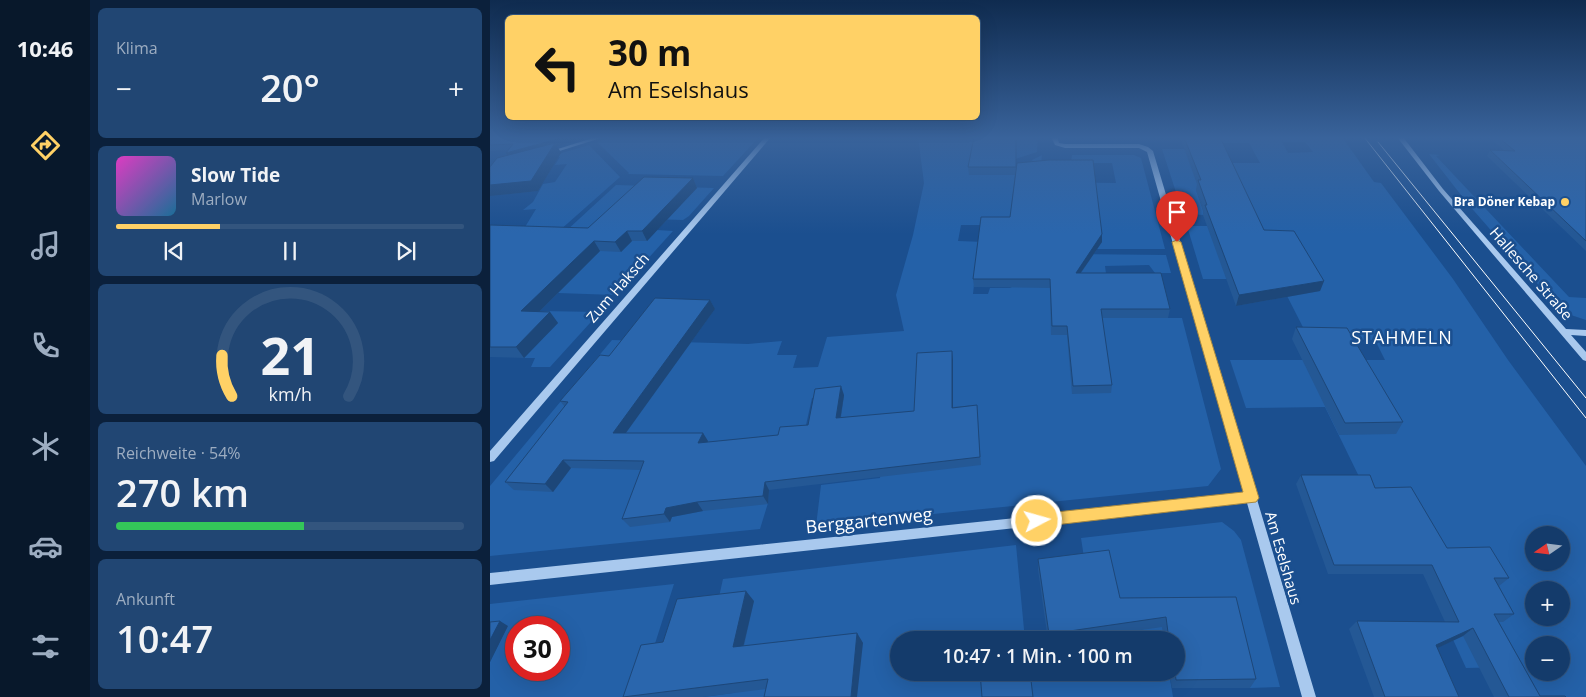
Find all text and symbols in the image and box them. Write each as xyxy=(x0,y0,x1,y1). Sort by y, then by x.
text: 30 m xyxy=(608,29,691,76)
text: 10:46 xyxy=(17,33,73,63)
icon: left xyxy=(525,35,590,100)
text: Klima xyxy=(116,37,158,59)
text: 20° xyxy=(260,61,320,113)
text: − xyxy=(116,69,132,107)
text: + xyxy=(448,69,464,107)
text: Am Eselshaus xyxy=(608,74,749,104)
icon: directions xyxy=(28,128,63,163)
text: Slow Tide xyxy=(191,162,280,188)
text: Marlow xyxy=(191,188,247,210)
pin xyxy=(1156,191,1198,242)
place label: Bra Döner Kebap xyxy=(1454,193,1555,210)
marker: Bra Döner Kebap xyxy=(1559,196,1571,208)
icon: arrive xyxy=(1163,198,1191,226)
street label: Hallesche Straße xyxy=(1486,223,1578,324)
icon: music xyxy=(28,228,63,263)
icon: previous xyxy=(160,237,188,265)
icon: pause xyxy=(276,237,304,265)
icon: next xyxy=(392,237,420,265)
street label: Zum Haksch xyxy=(581,248,653,326)
text: 21 xyxy=(260,319,320,390)
district label: STAHMELN xyxy=(1351,325,1453,349)
icon: phone xyxy=(28,328,63,363)
text: km/h xyxy=(268,382,312,406)
icon: climate xyxy=(28,429,63,464)
text: Reichweite · 54% xyxy=(116,442,241,464)
text: 270 km xyxy=(116,466,249,518)
position arrow xyxy=(1010,494,1062,546)
street label: Berggartenweg xyxy=(804,501,934,539)
street label: Am Eselshaus xyxy=(1261,509,1307,607)
north arrow xyxy=(1525,526,1570,571)
map controls xyxy=(1525,526,1570,681)
icon: car xyxy=(28,529,63,564)
button: + xyxy=(1525,581,1570,626)
text: Ankunft xyxy=(116,588,175,610)
text: 10:47 xyxy=(116,612,213,664)
speed limit sign: 30 xyxy=(505,616,570,681)
icon: filters xyxy=(28,629,63,664)
button: − xyxy=(1525,636,1570,681)
text: 10:47 · 1 Min. · 100 m xyxy=(942,643,1133,669)

